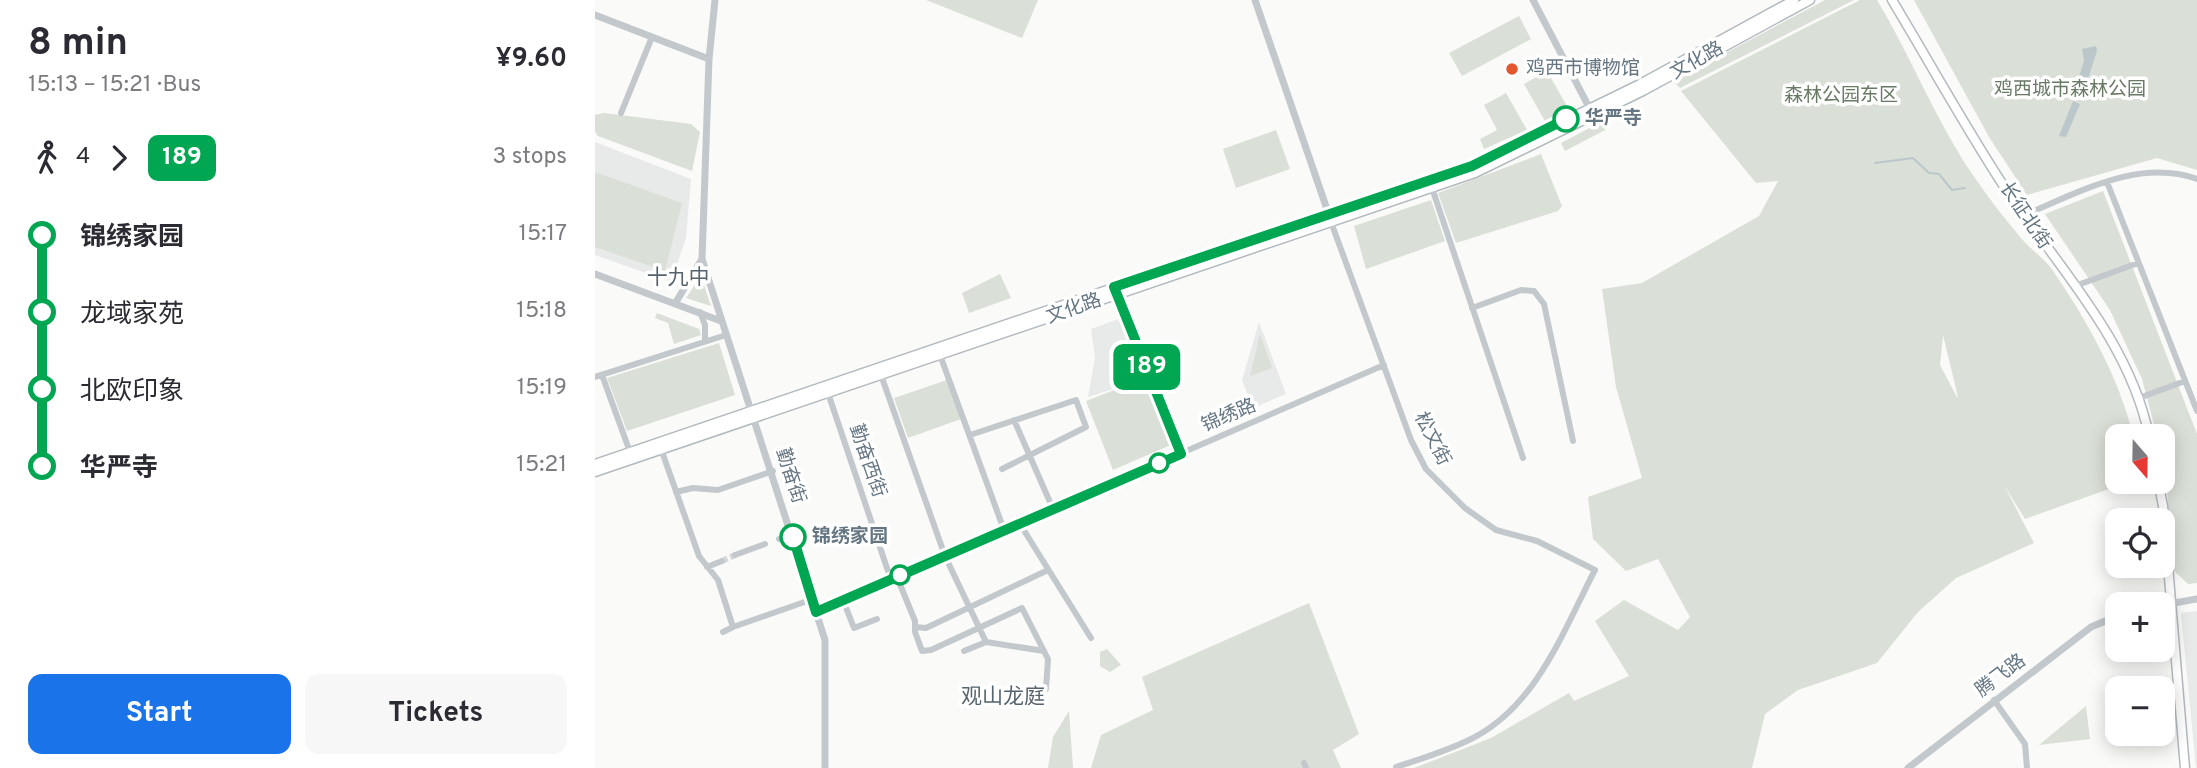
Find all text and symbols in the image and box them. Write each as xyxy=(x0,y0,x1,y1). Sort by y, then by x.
text: 8 min xyxy=(28,20,128,69)
street label: 文化路 xyxy=(1666,37,1728,85)
text: ¥9.60 xyxy=(496,43,567,76)
place label: 鸡西市博物馆 xyxy=(1526,57,1640,81)
marker: 鸡西市博物馆 xyxy=(1504,61,1520,77)
text: 15:13 – 15:21 · Bus xyxy=(28,71,201,100)
park label: 鸡西城市森林公园 xyxy=(1994,78,2146,102)
park label: 森林公园东区 xyxy=(1784,84,1898,108)
marker: 华严寺 xyxy=(1553,106,1579,132)
place label: 华严寺 xyxy=(1585,107,1642,131)
icon: walk xyxy=(28,139,66,177)
icon: forward xyxy=(100,139,138,177)
text: 4 xyxy=(76,143,90,172)
text: 189 xyxy=(162,143,202,173)
text: 3 stops xyxy=(492,143,567,172)
street label: 长征北街 xyxy=(1994,178,2056,254)
text: 15:17 xyxy=(518,220,567,249)
text: 锦绣家园 xyxy=(80,222,184,255)
district label: 十九中 xyxy=(647,265,710,292)
street label: 文化路 xyxy=(1043,288,1105,330)
text: 15:18 xyxy=(516,297,567,326)
text: 龙域家苑 xyxy=(80,299,184,332)
line badge: 189 xyxy=(1107,344,1187,390)
text: 189 xyxy=(1127,352,1167,382)
text: 15:19 xyxy=(517,374,567,403)
text: 北欧印象 xyxy=(80,376,184,409)
street label: 锦绣路 xyxy=(1198,394,1260,438)
street label: 松文街 xyxy=(1408,408,1456,470)
street label: 勤奋西街 xyxy=(843,421,891,501)
north arrow xyxy=(2105,424,2175,494)
map controls xyxy=(2105,424,2175,746)
street label: 勤奋街 xyxy=(770,445,810,507)
text: 15:21 xyxy=(516,451,567,480)
text: 华严寺 xyxy=(80,453,158,486)
unlabelled marker xyxy=(1149,453,1169,473)
button: locate xyxy=(2105,508,2175,578)
marker: 锦绣家园 xyxy=(780,524,806,550)
place label: 锦绣家园 xyxy=(812,525,888,549)
unlabelled marker xyxy=(890,565,910,585)
button: + xyxy=(2105,592,2175,662)
street label: 腾飞路 xyxy=(1971,649,2031,703)
button: Start xyxy=(28,674,291,754)
button: Tickets xyxy=(305,674,567,754)
button: − xyxy=(2105,676,2175,746)
district label: 观山龙庭 xyxy=(961,684,1045,711)

